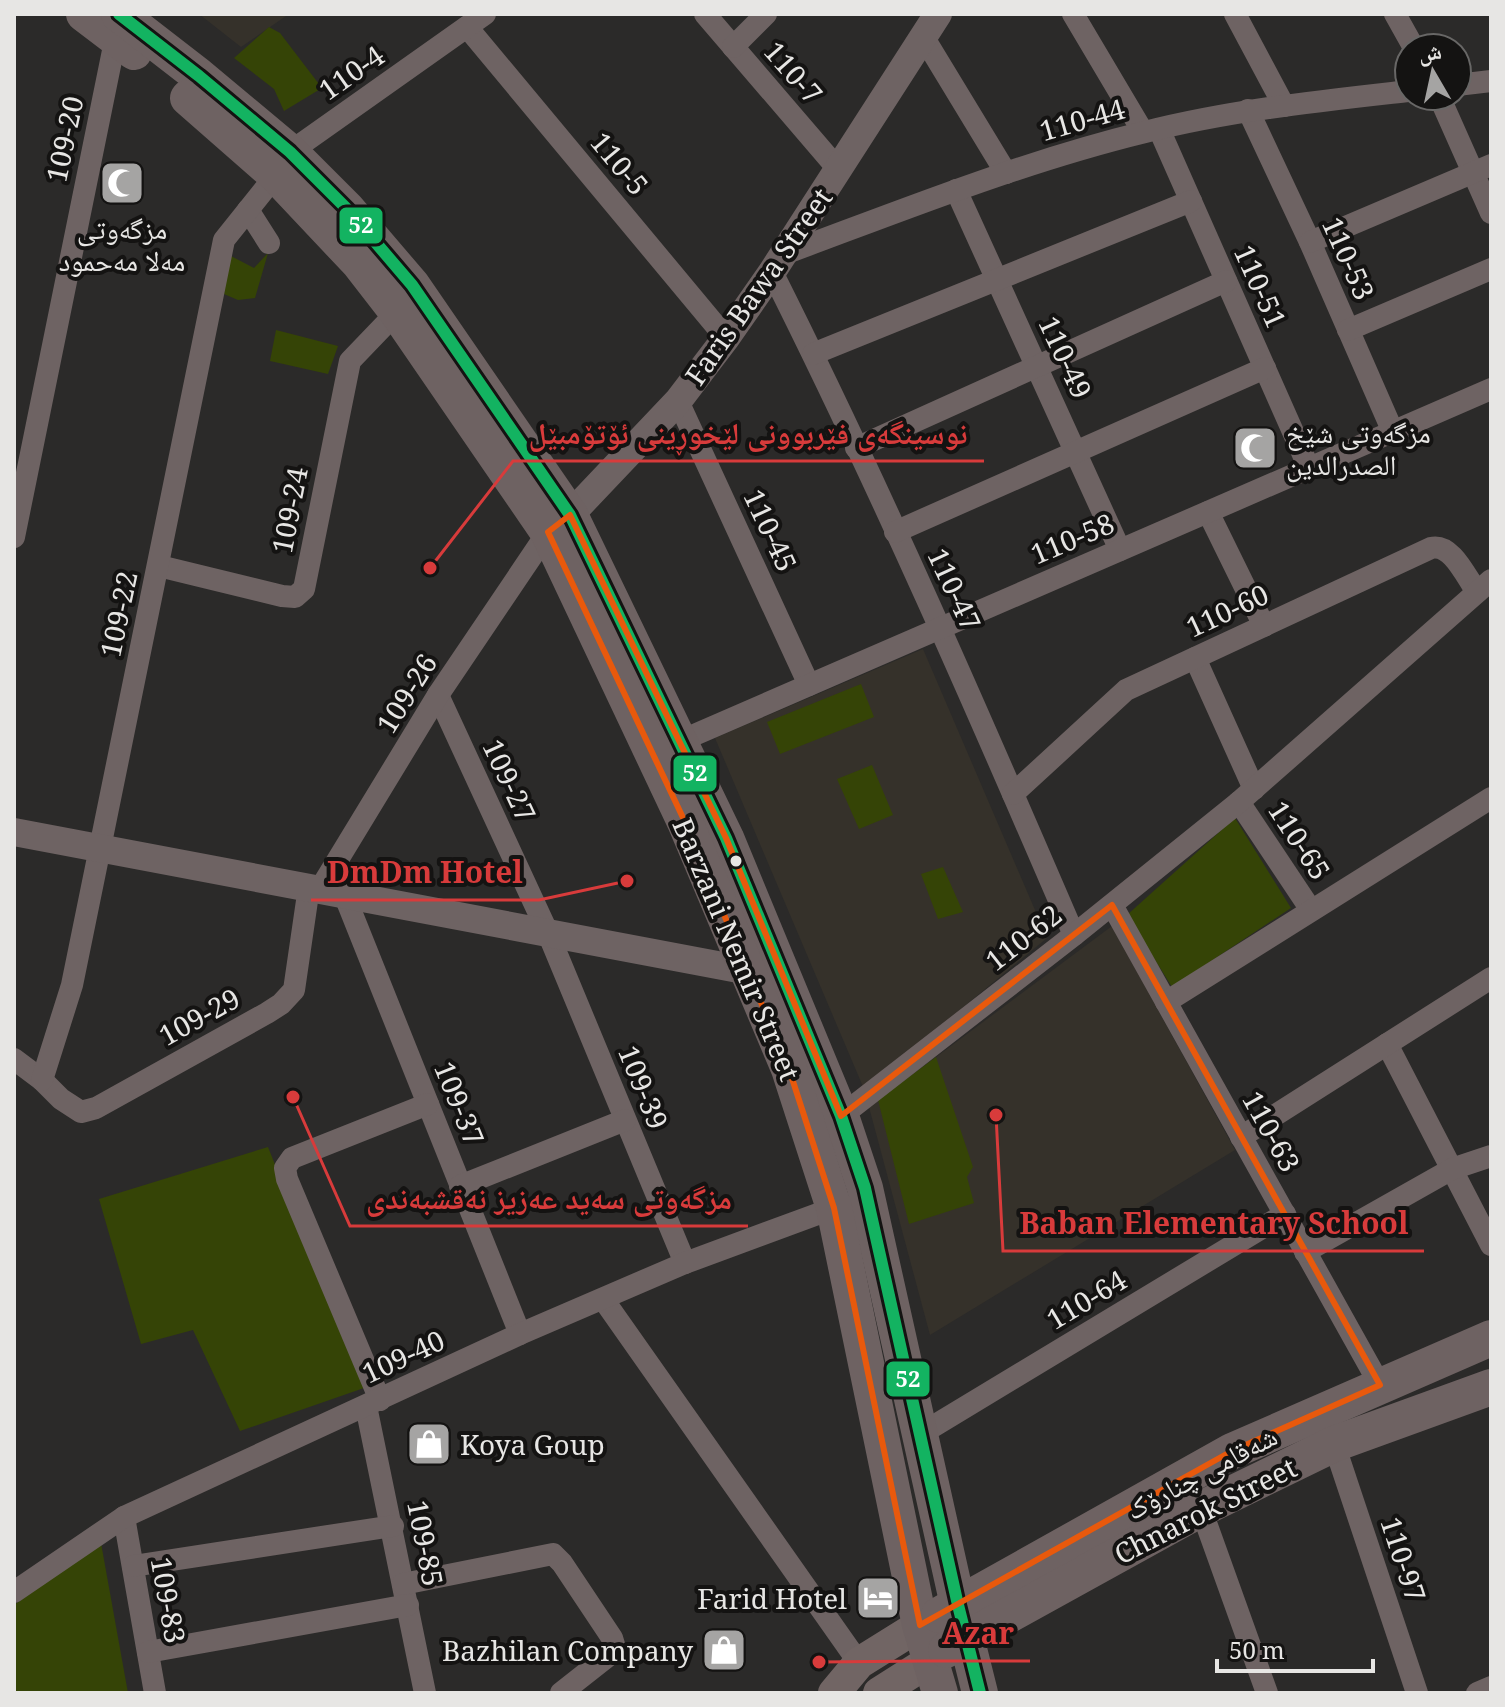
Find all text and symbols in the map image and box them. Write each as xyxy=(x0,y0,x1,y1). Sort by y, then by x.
north arrow xyxy=(1393,32,1473,112)
street label: 110-7 xyxy=(756,33,832,111)
text: ش xyxy=(1416,35,1444,68)
street label: 110-4 xyxy=(311,36,391,108)
street label: 110-44 xyxy=(1035,89,1129,149)
street label: 109-20 xyxy=(36,93,92,185)
street label: 110-5 xyxy=(583,123,657,203)
mosque icon: مزگەوتی مەلا مەحمود xyxy=(98,159,146,207)
street label: Faris Bawa Street xyxy=(676,180,840,392)
line badge: 52 xyxy=(338,206,384,245)
place label: مزگەوتی مەلا مەحمود xyxy=(59,209,185,279)
text: 52 xyxy=(349,209,373,239)
street label: 110-53 xyxy=(1314,211,1384,305)
street label: 110-51 xyxy=(1226,239,1296,333)
street label: 110-49 xyxy=(1030,310,1102,404)
callout: نوسینگەی فێربوونی لێخوڕینی ئۆتۆمبێل xyxy=(513,407,984,461)
text: نوسینگەی فێربوونی لێخوڕینی ئۆتۆمبێل xyxy=(529,412,967,456)
place label: مزگەوتی شێخ الصدرالدين xyxy=(1286,413,1431,483)
mosque icon: مزگەوتی شێخ الصدرالدين xyxy=(1231,424,1279,472)
street label: 109-24 xyxy=(262,463,316,556)
street label: 110-45 xyxy=(735,483,807,577)
street label: 110-58 xyxy=(1025,504,1119,572)
street label: 110-47 xyxy=(919,542,991,636)
street label: 109-22 xyxy=(90,568,146,660)
street label: 110-60 xyxy=(1180,574,1274,646)
street label: 109-26 xyxy=(367,646,445,740)
street label: 109-27 xyxy=(474,733,546,827)
line badge: 52 xyxy=(672,754,718,793)
text: 52 xyxy=(683,757,707,787)
street label: 110-65 xyxy=(1260,793,1340,887)
street label: Barzani Nemir Street xyxy=(664,812,810,1086)
callout: DmDm Hotel xyxy=(311,846,539,900)
text: DmDm Hotel xyxy=(327,851,523,892)
unlabelled marker xyxy=(728,853,744,869)
street label: 110-62 xyxy=(977,895,1069,979)
street label: 109-29 xyxy=(152,978,246,1054)
street label: 109-39 xyxy=(610,1040,678,1134)
street label: 109-37 xyxy=(426,1056,494,1150)
street label: 110-63 xyxy=(1234,1084,1310,1178)
callout: مزگەوتی سەید عەزیز نەقشبەندی xyxy=(350,1172,748,1226)
text: مزگەوتی سەید عەزیز نەقشبەندی xyxy=(366,1177,732,1218)
callout: Baban Elementary School xyxy=(1003,1197,1424,1251)
text: Baban Elementary School xyxy=(1019,1202,1409,1243)
street label: 110-64 xyxy=(1039,1260,1133,1338)
street label: 109-40 xyxy=(356,1320,450,1392)
line badge: 52 xyxy=(885,1360,931,1398)
text: 52 xyxy=(896,1363,920,1393)
street label: شەقامی چنارۆک xyxy=(1119,1416,1283,1528)
shop icon: Koya Goup xyxy=(405,1420,453,1468)
place label: Koya Goup xyxy=(460,1425,605,1463)
street label: Chnarok Street xyxy=(1107,1448,1303,1572)
street label: 109-85 xyxy=(399,1497,453,1589)
street label: 110-97 xyxy=(1372,1512,1436,1606)
street label: 109-83 xyxy=(143,1554,195,1646)
hotel icon: Farid Hotel xyxy=(854,1574,902,1622)
place label: Farid Hotel xyxy=(697,1579,847,1617)
callout: Azar xyxy=(926,1607,1030,1661)
text: Azar xyxy=(942,1612,1014,1653)
scale bar xyxy=(1217,1623,1373,1673)
shop icon: Bazhilan Company xyxy=(700,1626,748,1674)
place label: Bazhilan Company xyxy=(442,1631,693,1669)
text: 50 m xyxy=(1229,1633,1285,1666)

